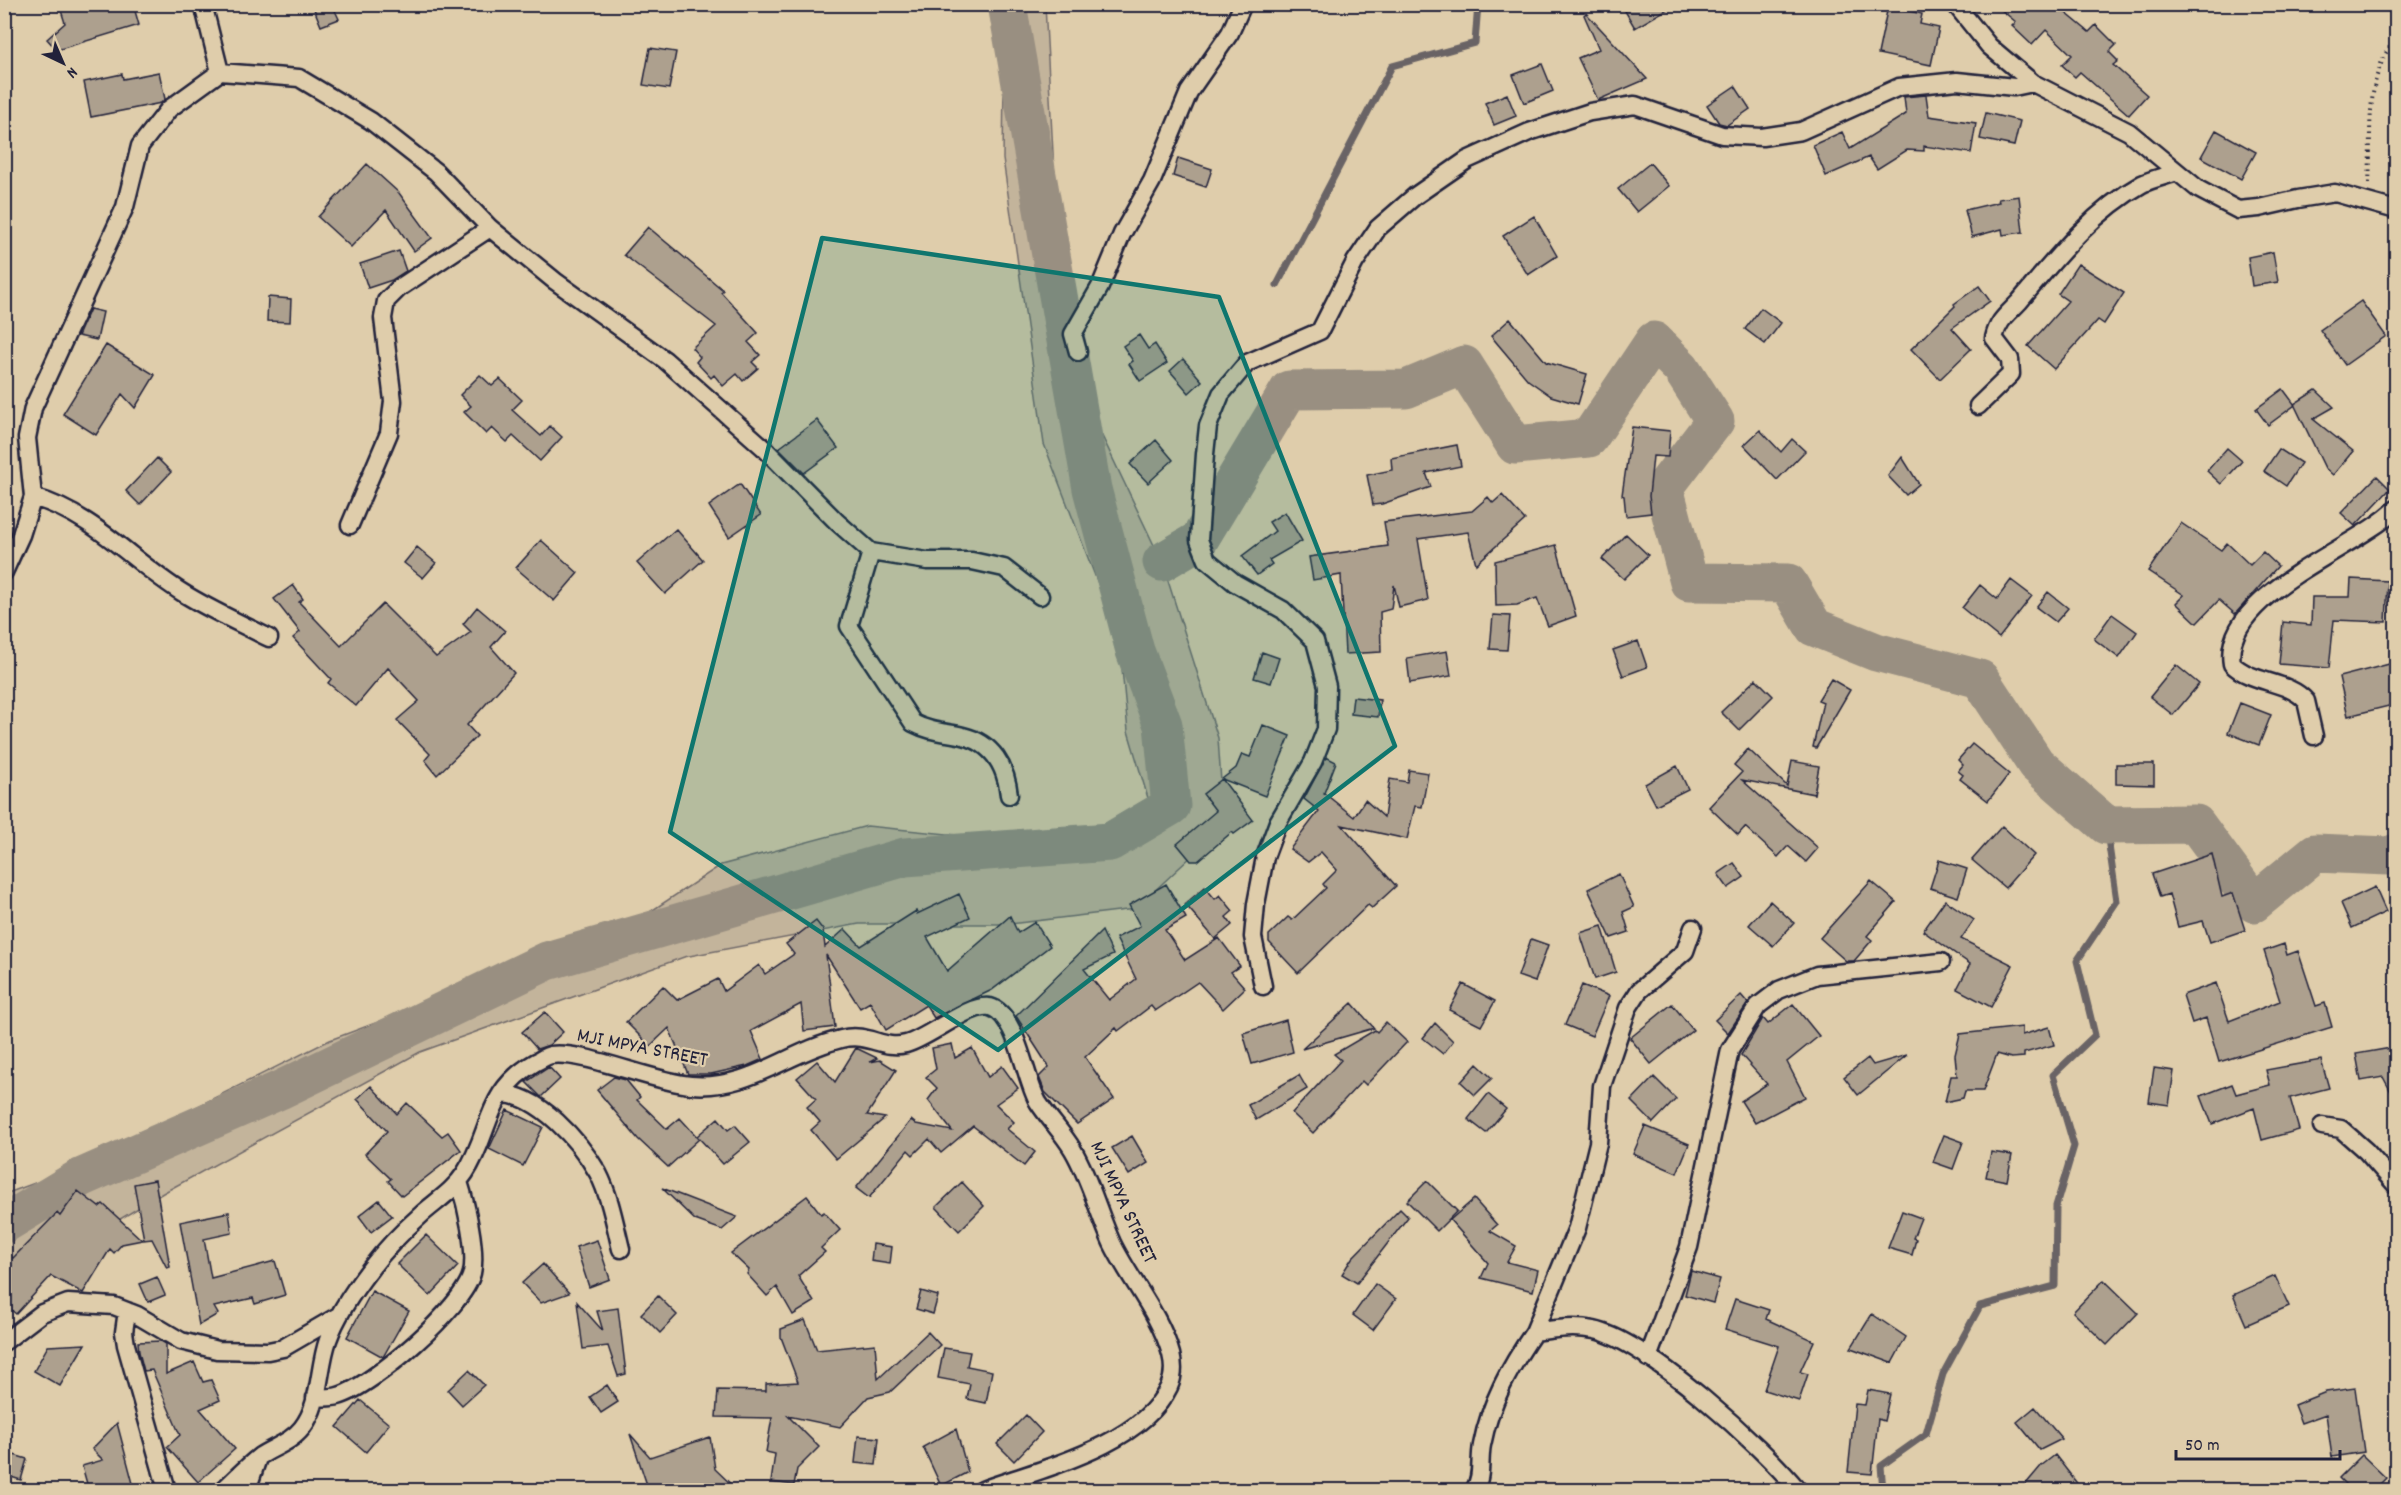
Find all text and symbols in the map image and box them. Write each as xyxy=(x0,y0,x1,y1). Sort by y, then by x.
north arrow xyxy=(33,33,93,93)
text: N xyxy=(61,61,83,83)
street label: MJI MPYA STREET xyxy=(574,1022,710,1076)
street label: MJI MPYA STREET xyxy=(1080,1137,1164,1270)
scale bar xyxy=(2176,1423,2340,1461)
text: 50 m xyxy=(2185,1434,2220,1459)

